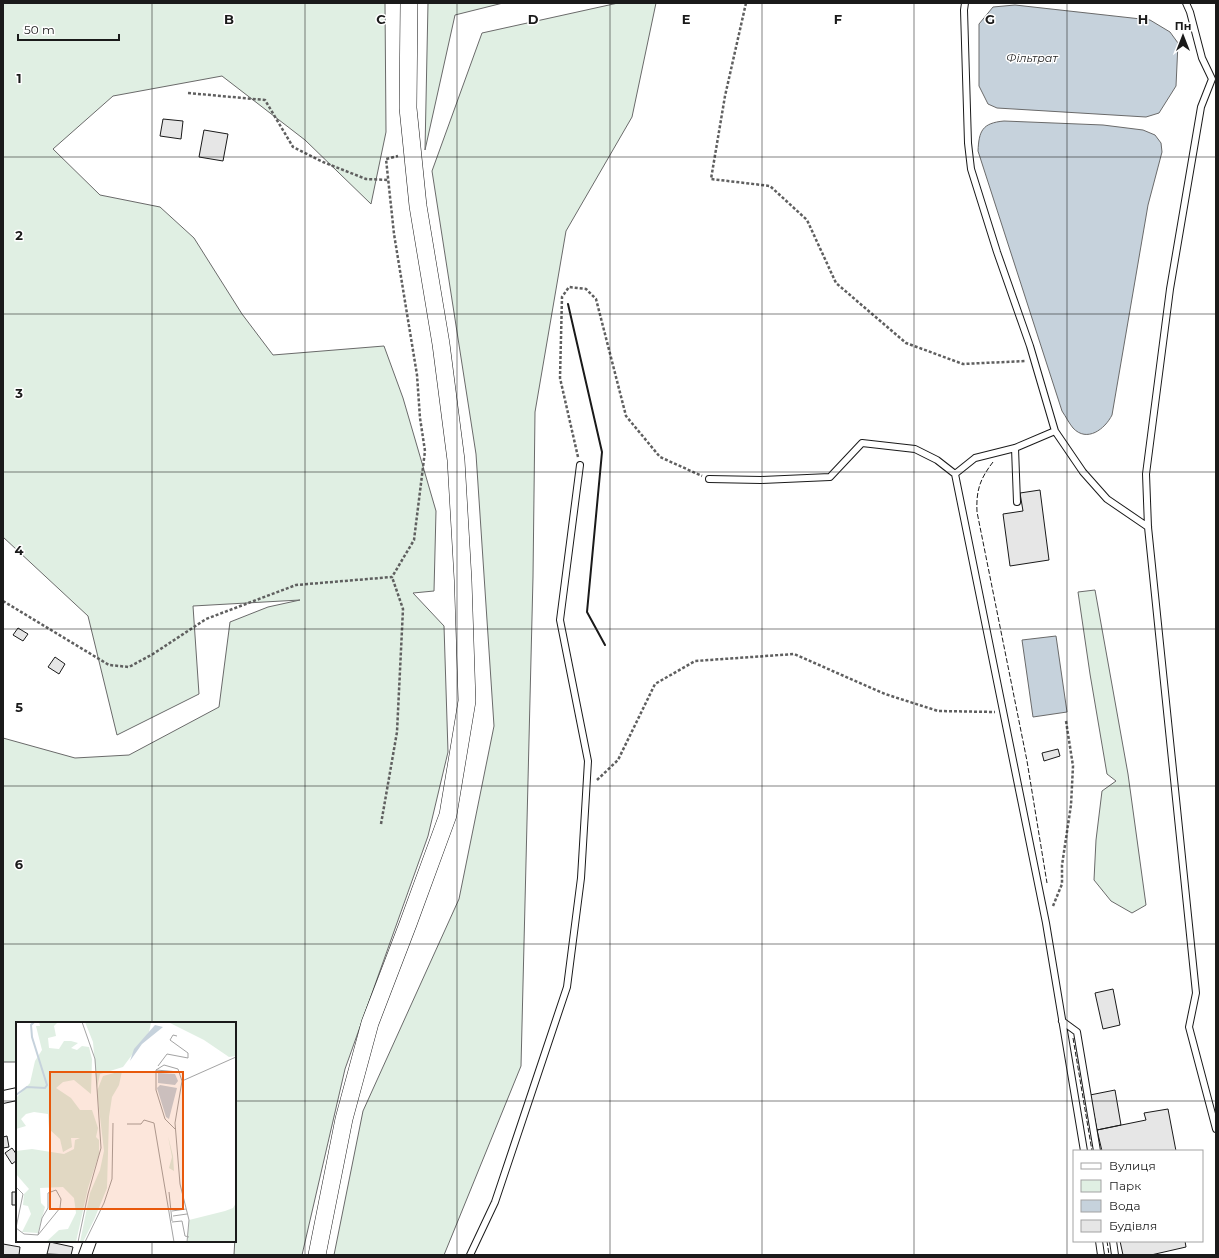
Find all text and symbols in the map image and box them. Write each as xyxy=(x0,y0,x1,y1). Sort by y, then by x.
text: B xyxy=(224,11,234,27)
text: C xyxy=(376,11,386,27)
text: D xyxy=(528,11,539,27)
text: E xyxy=(682,11,691,27)
text: F xyxy=(834,11,842,27)
text: G xyxy=(985,11,995,27)
text: H xyxy=(1138,11,1148,27)
scale bar xyxy=(18,16,119,42)
north arrow xyxy=(1163,16,1203,56)
text: Пн xyxy=(1175,19,1191,33)
text: 50 m xyxy=(24,22,55,37)
water label: Фільтрат xyxy=(1006,51,1058,65)
text: 1 xyxy=(16,70,22,86)
text: 2 xyxy=(15,227,23,243)
text: 3 xyxy=(14,385,23,401)
text: 4 xyxy=(15,542,24,558)
text: 5 xyxy=(15,699,23,715)
text: 6 xyxy=(15,856,24,872)
inset map xyxy=(16,1022,236,1242)
legend xyxy=(1073,1150,1203,1242)
text: Вулиця xyxy=(1109,1158,1156,1173)
text: Парк xyxy=(1109,1178,1141,1193)
text: Вода xyxy=(1109,1198,1140,1213)
text: Будівля xyxy=(1109,1218,1157,1233)

